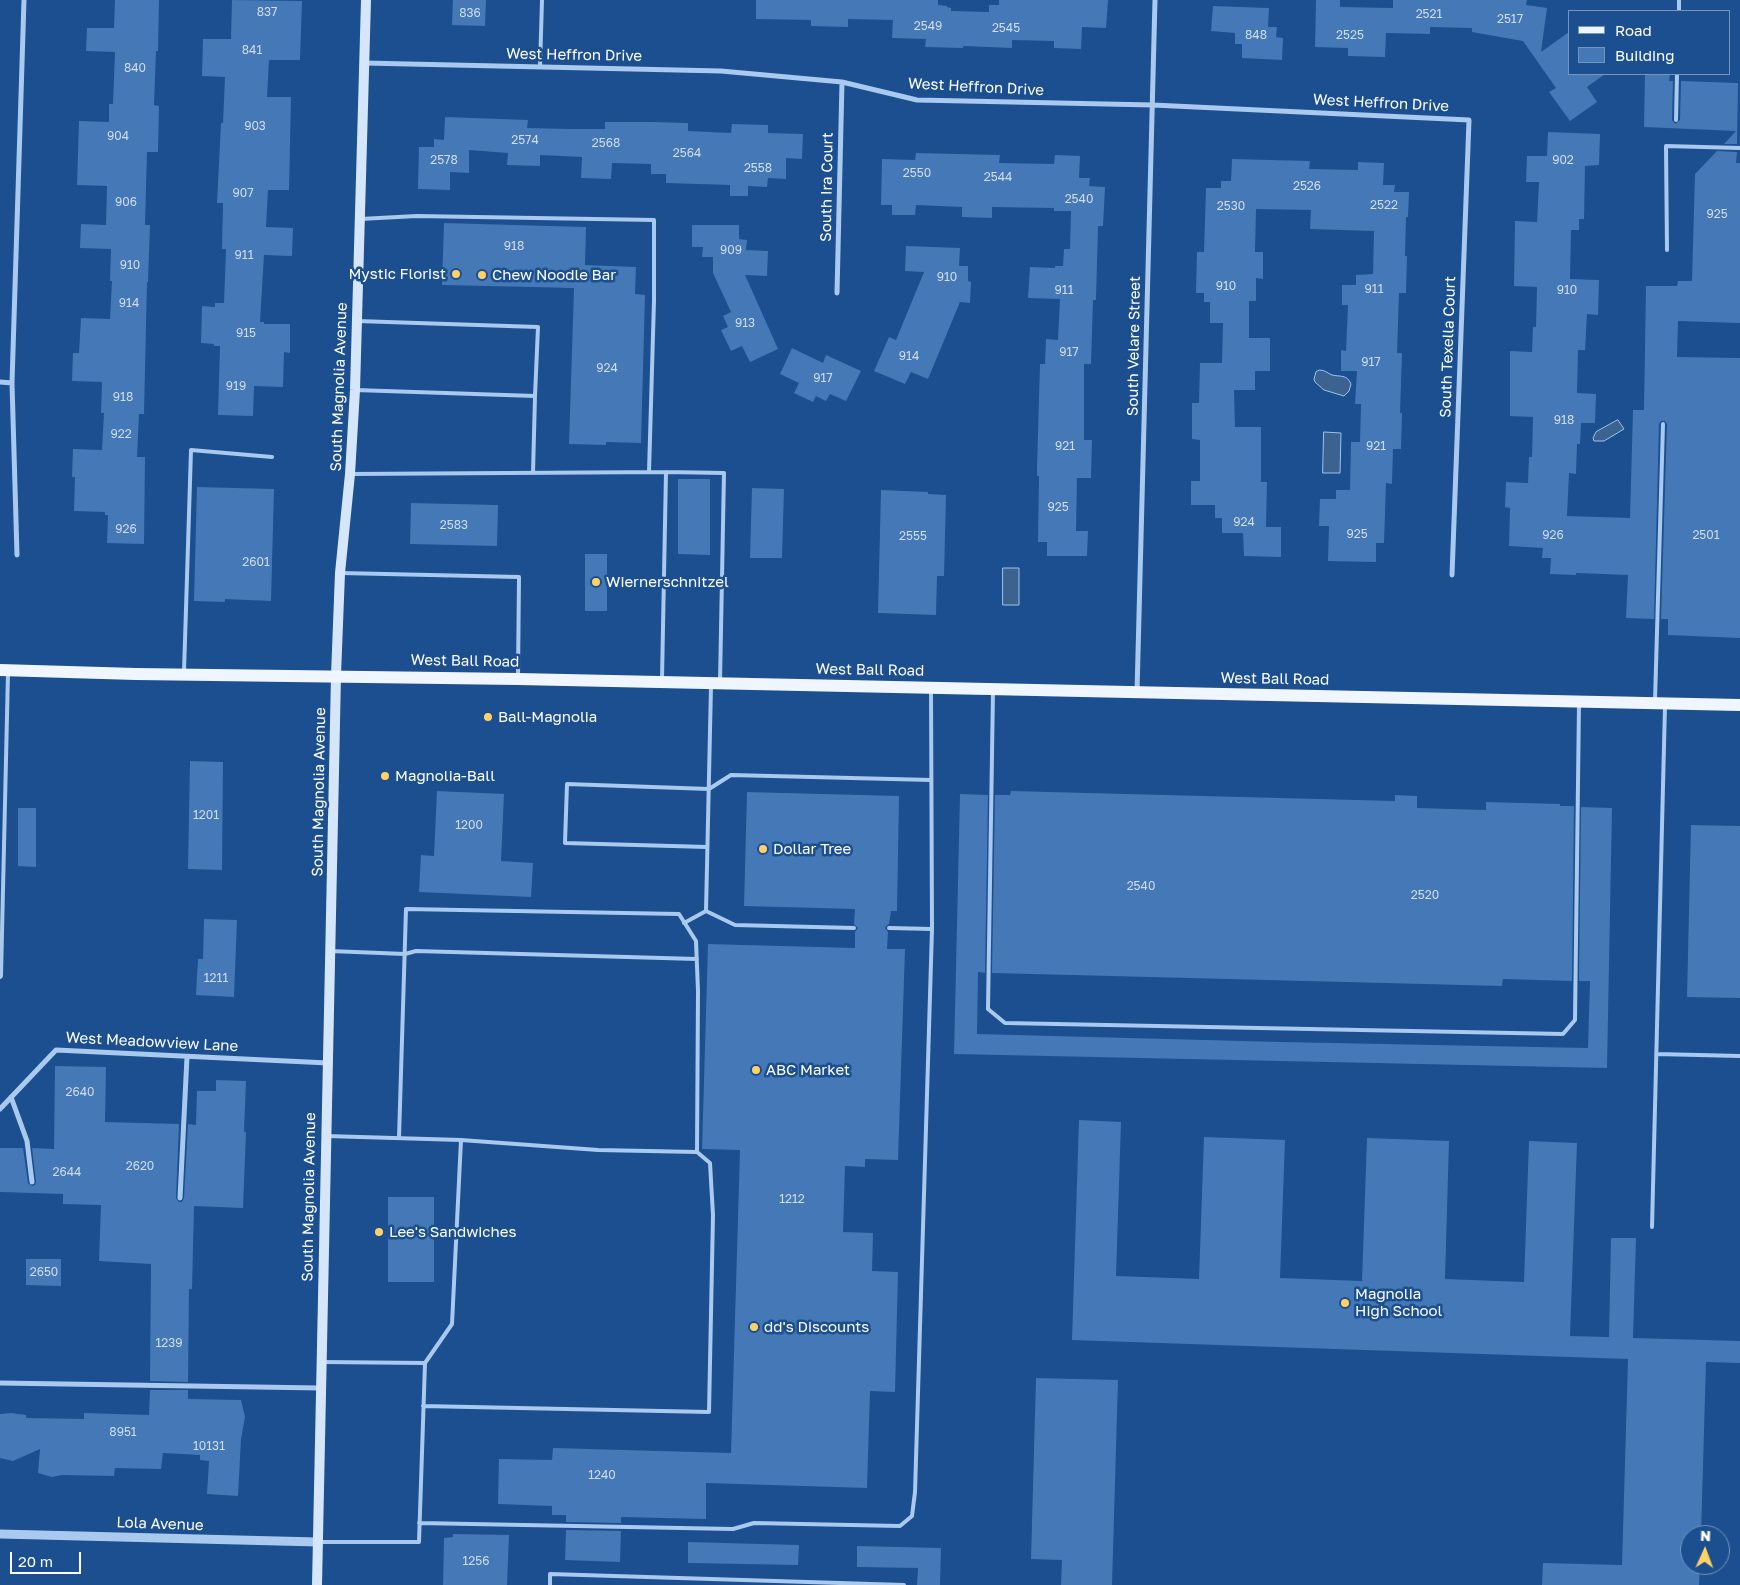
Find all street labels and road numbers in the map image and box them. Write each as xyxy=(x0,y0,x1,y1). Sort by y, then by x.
street label: West Heffron Drive xyxy=(506,45,642,65)
street label: West Heffron Drive xyxy=(908,74,1044,100)
street label: West Heffron Drive xyxy=(1313,90,1449,116)
street label: South Ira Court xyxy=(817,132,837,242)
street label: South Velare Street xyxy=(1124,276,1144,416)
street label: South Texella Court xyxy=(1437,276,1459,418)
street label: South Magnolia Avenue xyxy=(327,302,351,472)
street label: West Ball Road xyxy=(410,651,520,671)
street label: West Ball Road xyxy=(815,660,925,680)
street label: West Ball Road xyxy=(1220,669,1330,689)
street label: South Magnolia Avenue xyxy=(309,707,329,877)
street label: West Meadowview Lane xyxy=(65,1028,239,1056)
street label: South Magnolia Avenue xyxy=(299,1112,319,1282)
street label: Lola Avenue xyxy=(116,1513,204,1535)

